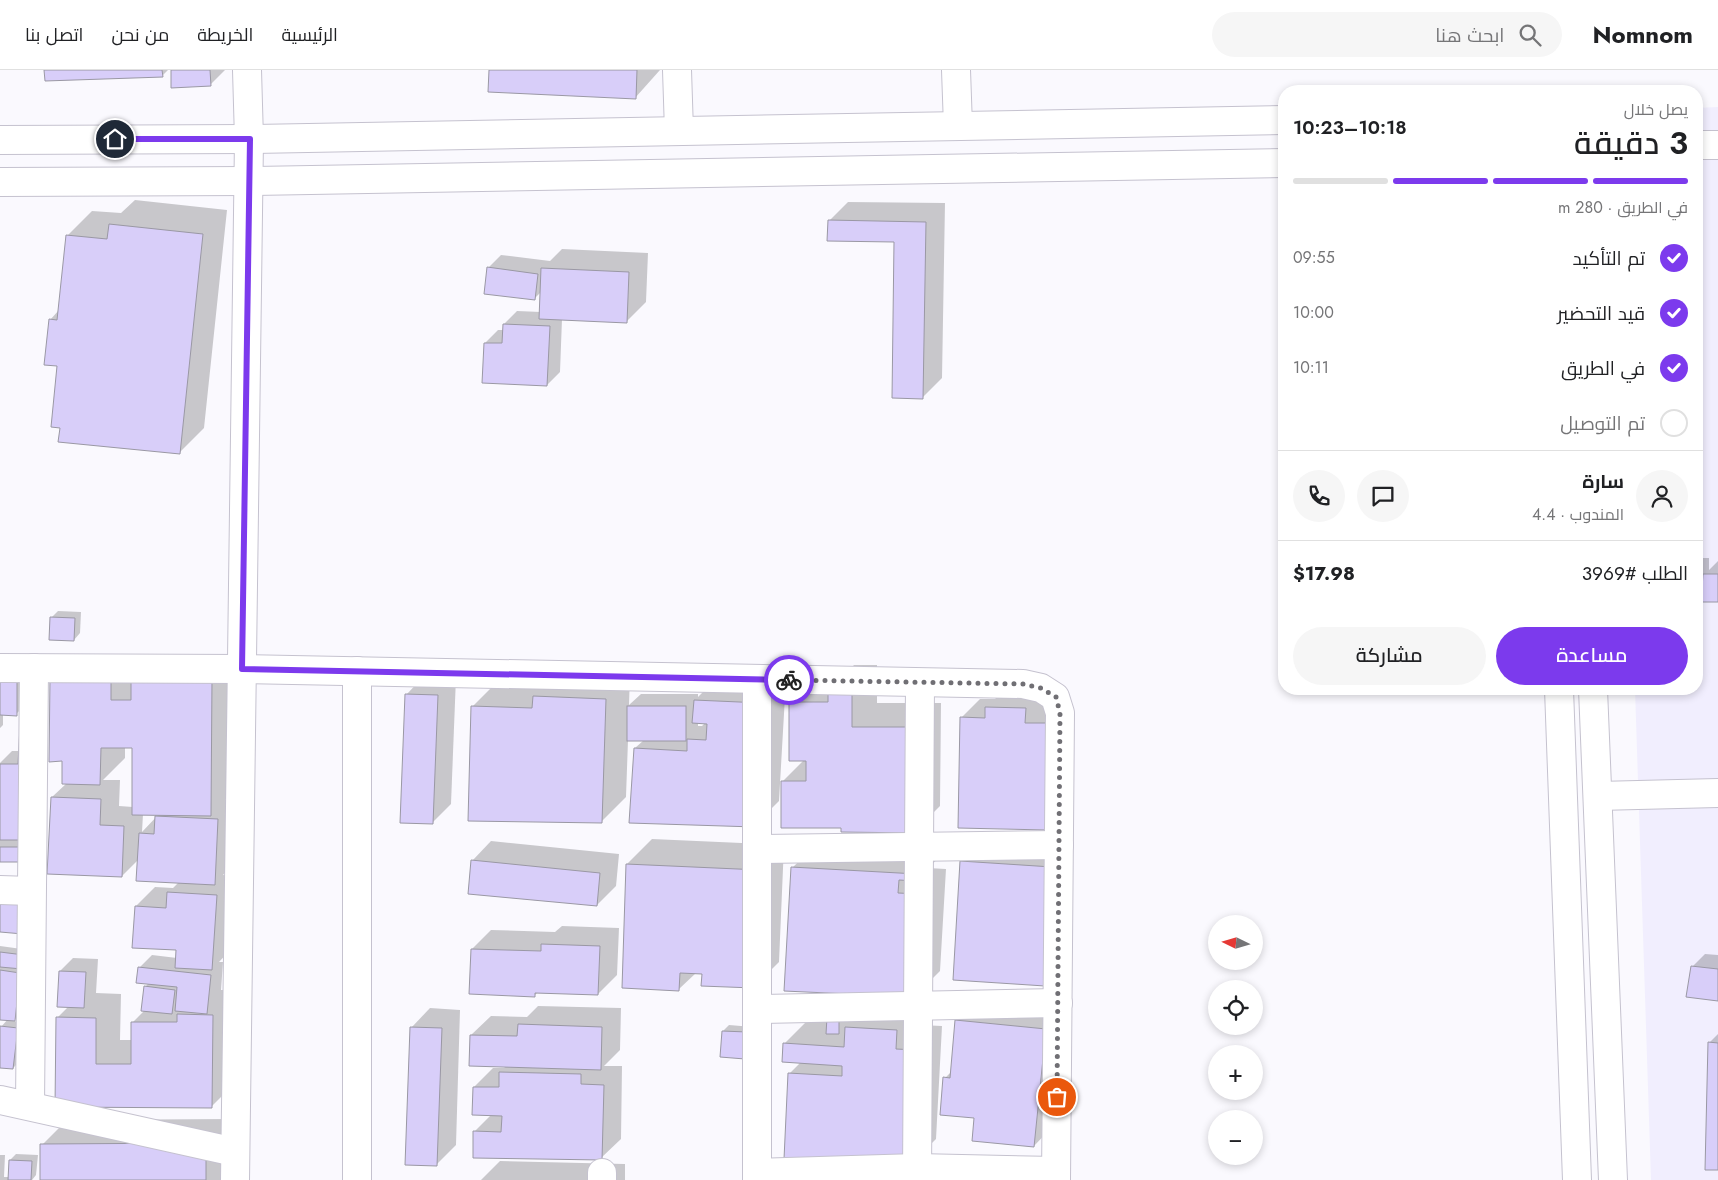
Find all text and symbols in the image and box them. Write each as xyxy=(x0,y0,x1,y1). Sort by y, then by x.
search box xyxy=(1212,12,1562,57)
text: Nomnom xyxy=(1592,17,1693,52)
icon: search xyxy=(1516,21,1544,49)
text: اتصل بنا xyxy=(25,22,83,48)
text: من نحن xyxy=(111,22,169,48)
text: الخريطة xyxy=(197,22,253,48)
text: الرئيسية xyxy=(281,22,338,48)
text: ابحث هنا xyxy=(1435,22,1504,49)
text: يصل خلال xyxy=(1624,98,1688,121)
text: 10:18–10:23 xyxy=(1293,114,1407,141)
pin xyxy=(94,118,136,160)
text: 3 دقيقة xyxy=(1574,120,1688,166)
icon: home xyxy=(101,125,129,153)
text: في الطريق · 280 m xyxy=(1558,196,1688,219)
icon: check xyxy=(1660,244,1688,272)
text: تم التأكيد xyxy=(1573,245,1645,272)
text: 09:55 xyxy=(1293,246,1335,269)
icon: check xyxy=(1660,299,1688,327)
text: قيد التحضير xyxy=(1557,300,1645,327)
text: 10:00 xyxy=(1293,301,1334,324)
icon: check xyxy=(1660,354,1688,382)
text: في الطريق xyxy=(1561,355,1645,382)
text: 10:11 xyxy=(1293,356,1329,379)
text: تم التوصيل xyxy=(1560,410,1645,437)
text: سارة xyxy=(1582,468,1624,495)
button: phone xyxy=(1293,470,1345,522)
button: chat xyxy=(1357,470,1409,522)
button: person xyxy=(1636,470,1688,522)
text: المندوب · 4.4 xyxy=(1532,503,1624,526)
text: $17.98 xyxy=(1293,560,1355,587)
text: الطلب #3969 xyxy=(1582,560,1688,587)
button: مشاركة xyxy=(1293,627,1486,685)
button: مساعدة xyxy=(1496,627,1688,685)
courier xyxy=(764,655,814,705)
icon: bike xyxy=(775,666,803,694)
north arrow xyxy=(1208,915,1262,970)
map controls xyxy=(1208,915,1263,1165)
button: locate xyxy=(1208,980,1263,1035)
button: + xyxy=(1208,1045,1263,1100)
pin xyxy=(1036,1076,1078,1118)
icon: bag xyxy=(1043,1083,1071,1111)
button: − xyxy=(1208,1110,1263,1165)

